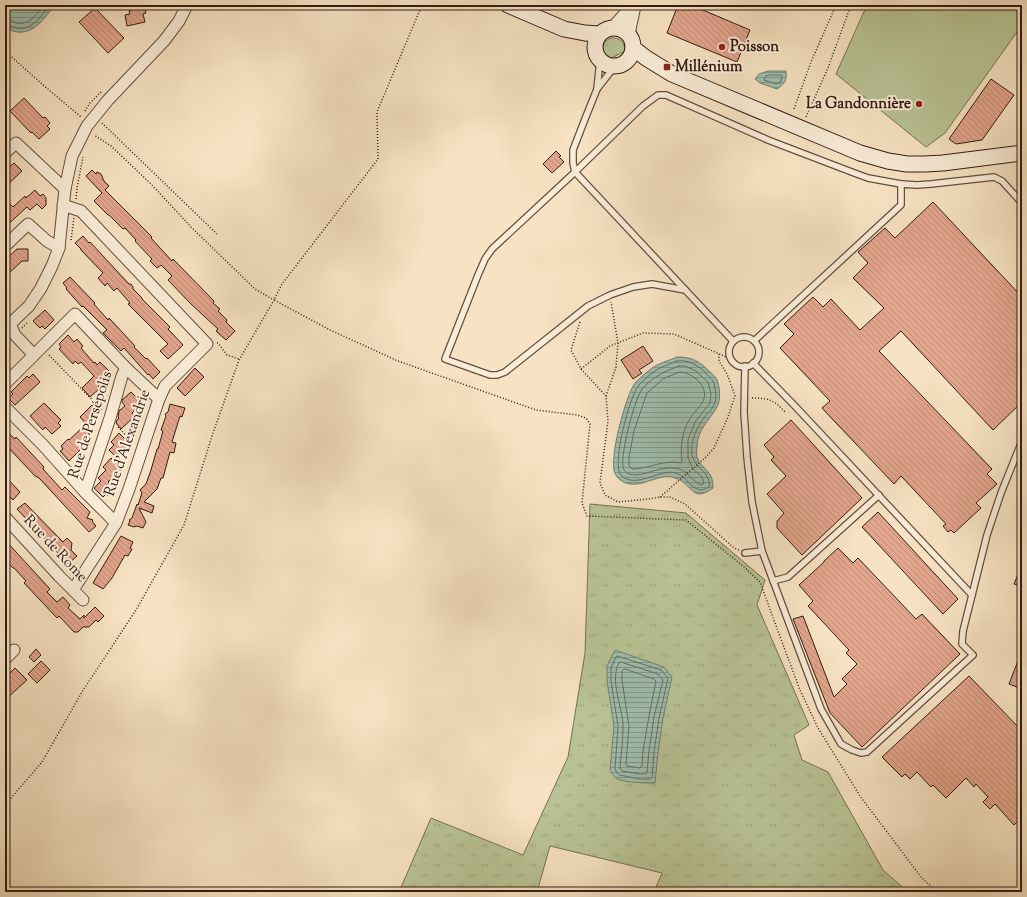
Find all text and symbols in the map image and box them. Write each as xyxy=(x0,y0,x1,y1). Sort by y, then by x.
place label: Poisson xyxy=(730,37,779,58)
marker: Poisson xyxy=(717,42,727,52)
place label: Millénium xyxy=(675,57,743,78)
marker: Millénium xyxy=(662,62,672,72)
place label: La Gandonnière xyxy=(806,94,911,115)
marker: La Gandonnière xyxy=(914,99,924,109)
street label: Rue de Persépolis xyxy=(64,369,118,481)
street label: Rue d'Alexandrie xyxy=(100,387,156,499)
street label: Rue de Rome xyxy=(18,511,92,587)

